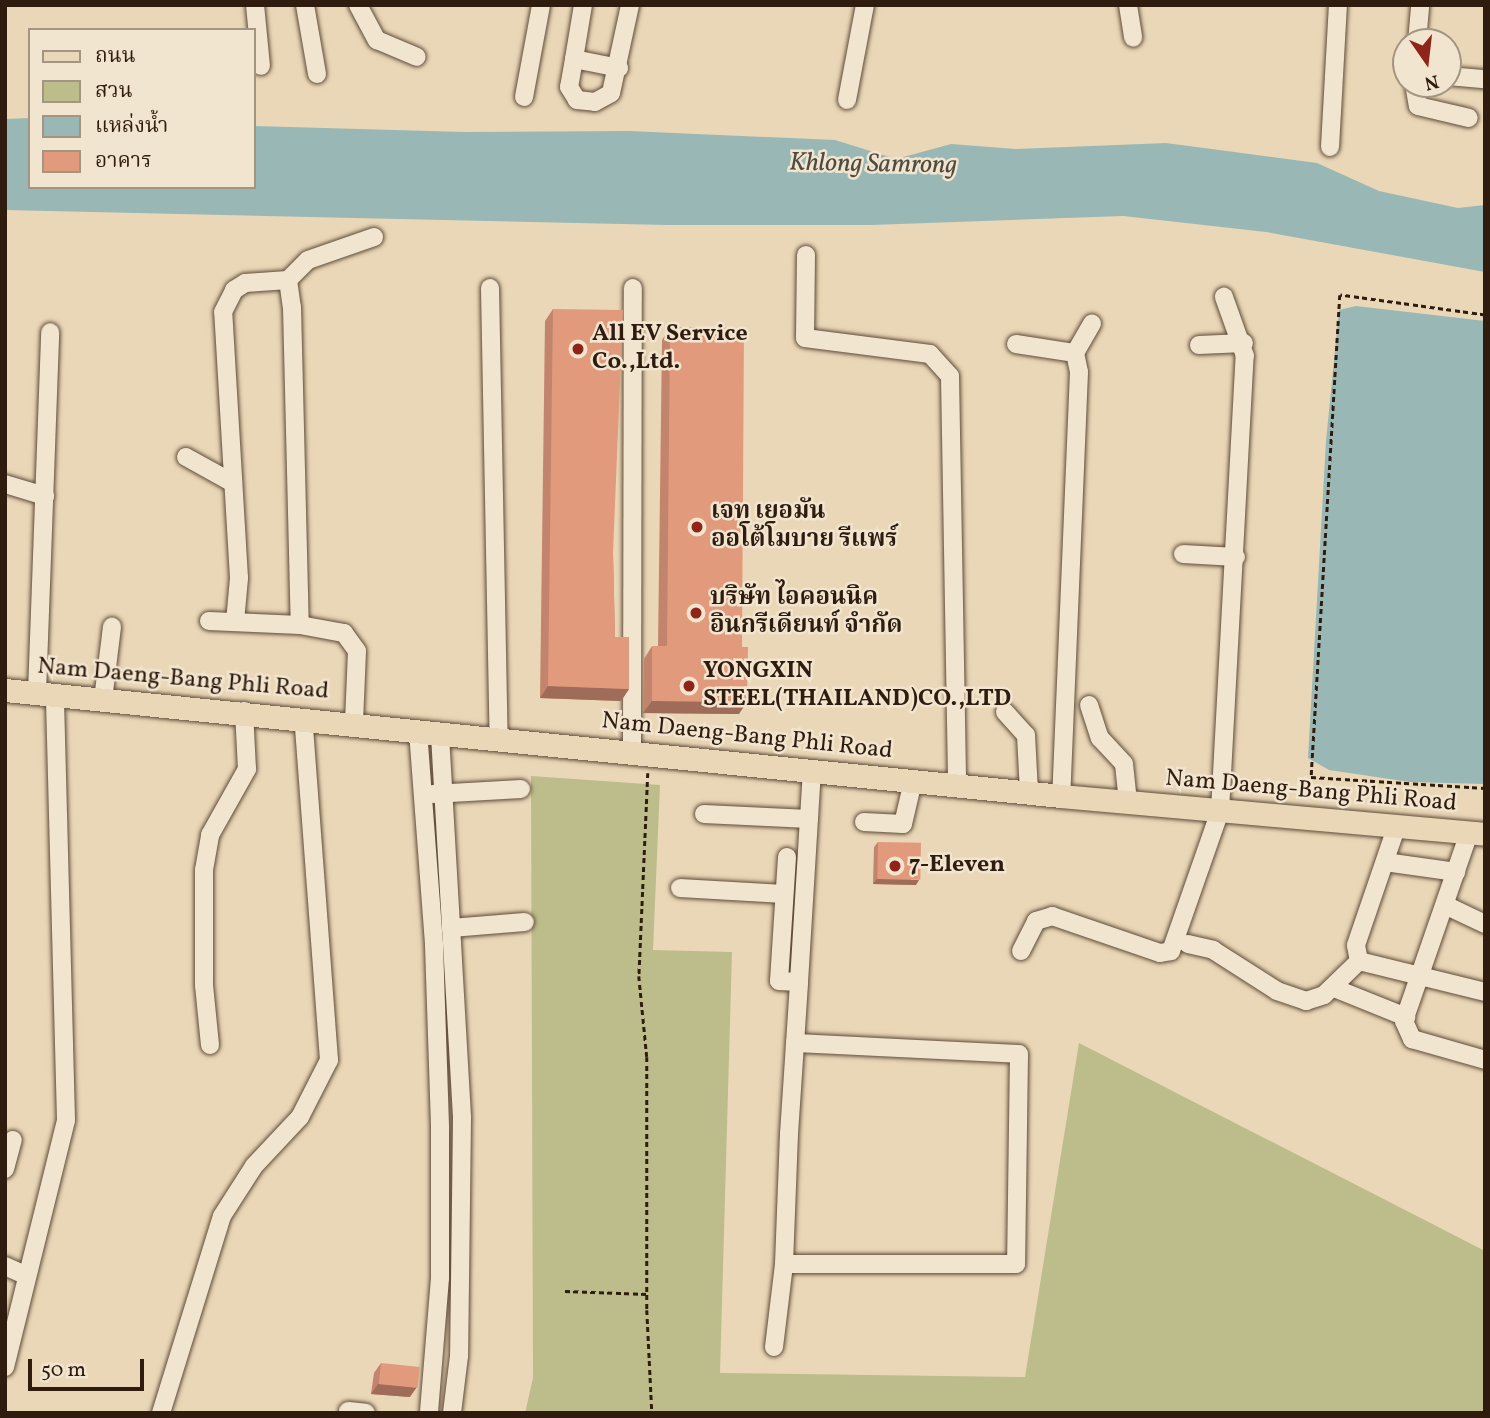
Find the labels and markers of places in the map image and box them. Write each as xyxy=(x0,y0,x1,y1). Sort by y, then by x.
place label: All EV Service Co.,Ltd. xyxy=(592,321,748,377)
marker: All EV Service Co.,Ltd. xyxy=(570,341,586,357)
place label: เจท เยอมัน ออโต้โมบาย รีแพร์ xyxy=(711,499,897,555)
marker: เจท เยอมัน ออโต้โมบาย รีแพร์ xyxy=(689,519,705,535)
place label: บริษัท ไอคอนนิค อินกรีเดียนท์ จำกัด xyxy=(710,585,902,641)
marker: บริษัท ไอคอนนิค อินกรีเดียนท์ จำกัด xyxy=(688,605,704,621)
place label: YONGXIN STEEL(THAILAND)CO.,LTD xyxy=(703,658,1011,714)
marker: YONGXIN STEEL(THAILAND)CO.,LTD xyxy=(681,678,697,694)
place label: 7-Eleven xyxy=(909,852,1005,880)
marker: 7-Eleven xyxy=(887,858,903,874)

